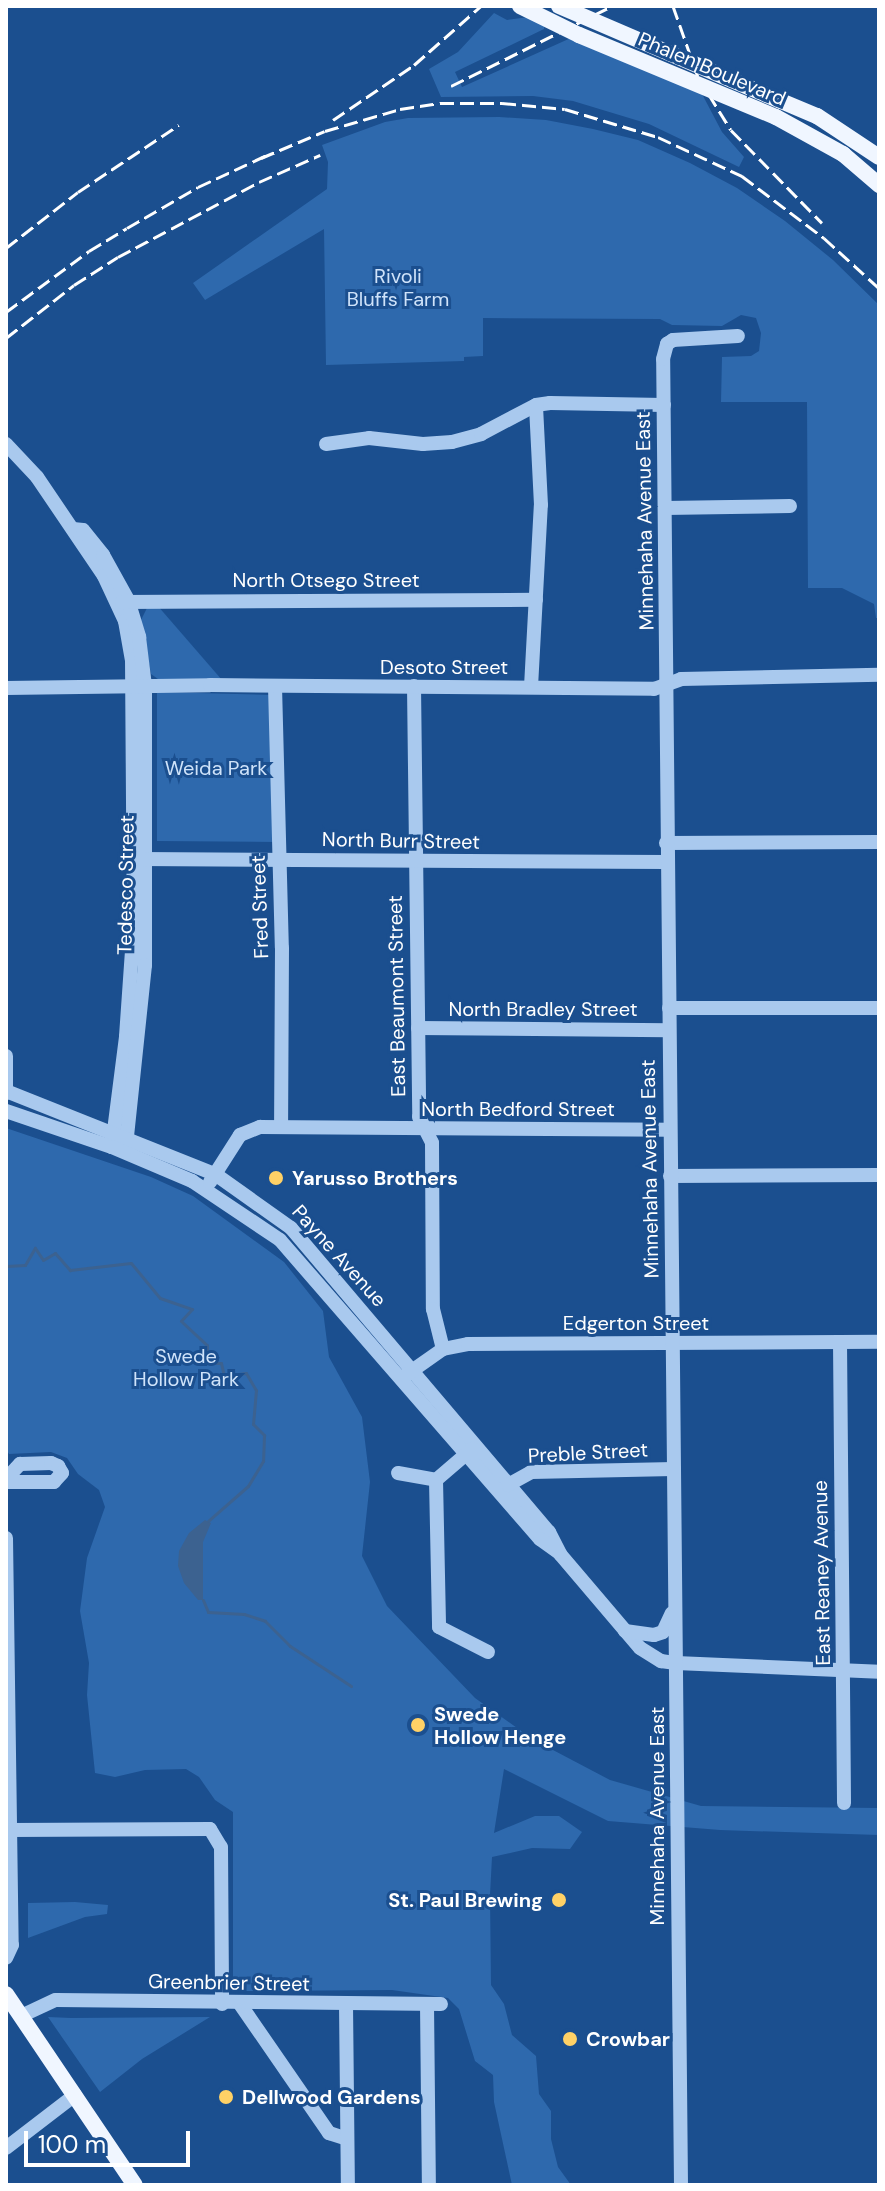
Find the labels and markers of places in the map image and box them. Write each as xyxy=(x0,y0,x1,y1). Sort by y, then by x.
place label: Yarusso Brothers xyxy=(292,1166,458,1190)
marker: Yarusso Brothers xyxy=(267,1169,285,1187)
place label: Swede Hollow Henge xyxy=(434,1702,566,1749)
marker: Swede Hollow Henge xyxy=(409,1716,427,1734)
place label: St. Paul Brewing xyxy=(388,1888,543,1912)
marker: St. Paul Brewing xyxy=(550,1891,568,1909)
place label: Crowbar xyxy=(586,2027,670,2051)
marker: Crowbar xyxy=(561,2030,579,2048)
place label: Dellwood Gardens xyxy=(242,2085,421,2109)
marker: Dellwood Gardens xyxy=(217,2088,235,2106)

